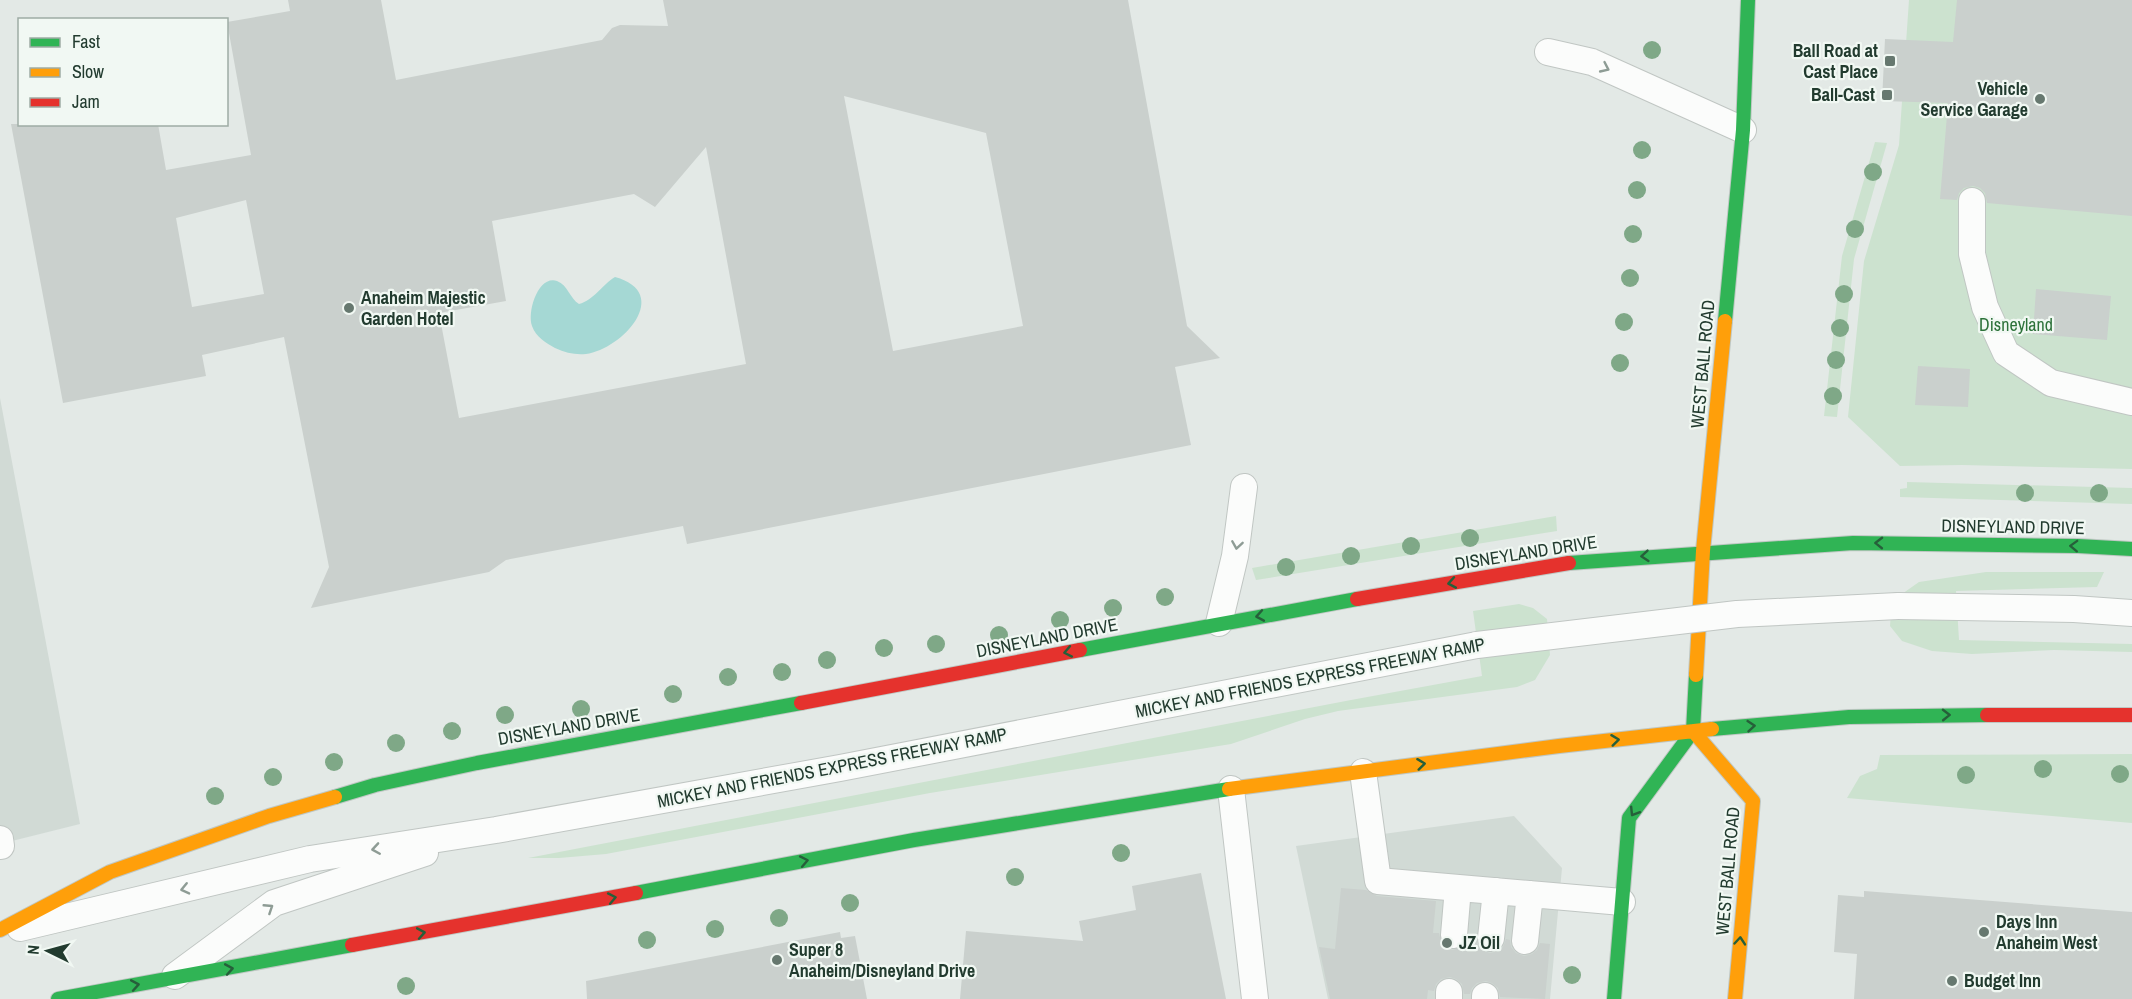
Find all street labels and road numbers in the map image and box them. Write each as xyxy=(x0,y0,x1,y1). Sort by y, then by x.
street label: WEST BALL ROAD xyxy=(1684,299,1721,429)
street label: DISNEYLAND DRIVE xyxy=(1941,513,2085,540)
street label: DISNEYLAND DRIVE xyxy=(1453,529,1599,576)
street label: DISNEYLAND DRIVE xyxy=(974,612,1120,663)
street label: MICKEY AND FRIENDS EXPRESS FREEWAY RAMP xyxy=(1133,631,1487,724)
street label: DISNEYLAND DRIVE xyxy=(496,702,642,751)
street label: MICKEY AND FRIENDS EXPRESS FREEWAY RAMP xyxy=(655,721,1009,814)
street label: WEST BALL ROAD xyxy=(1709,806,1746,936)

